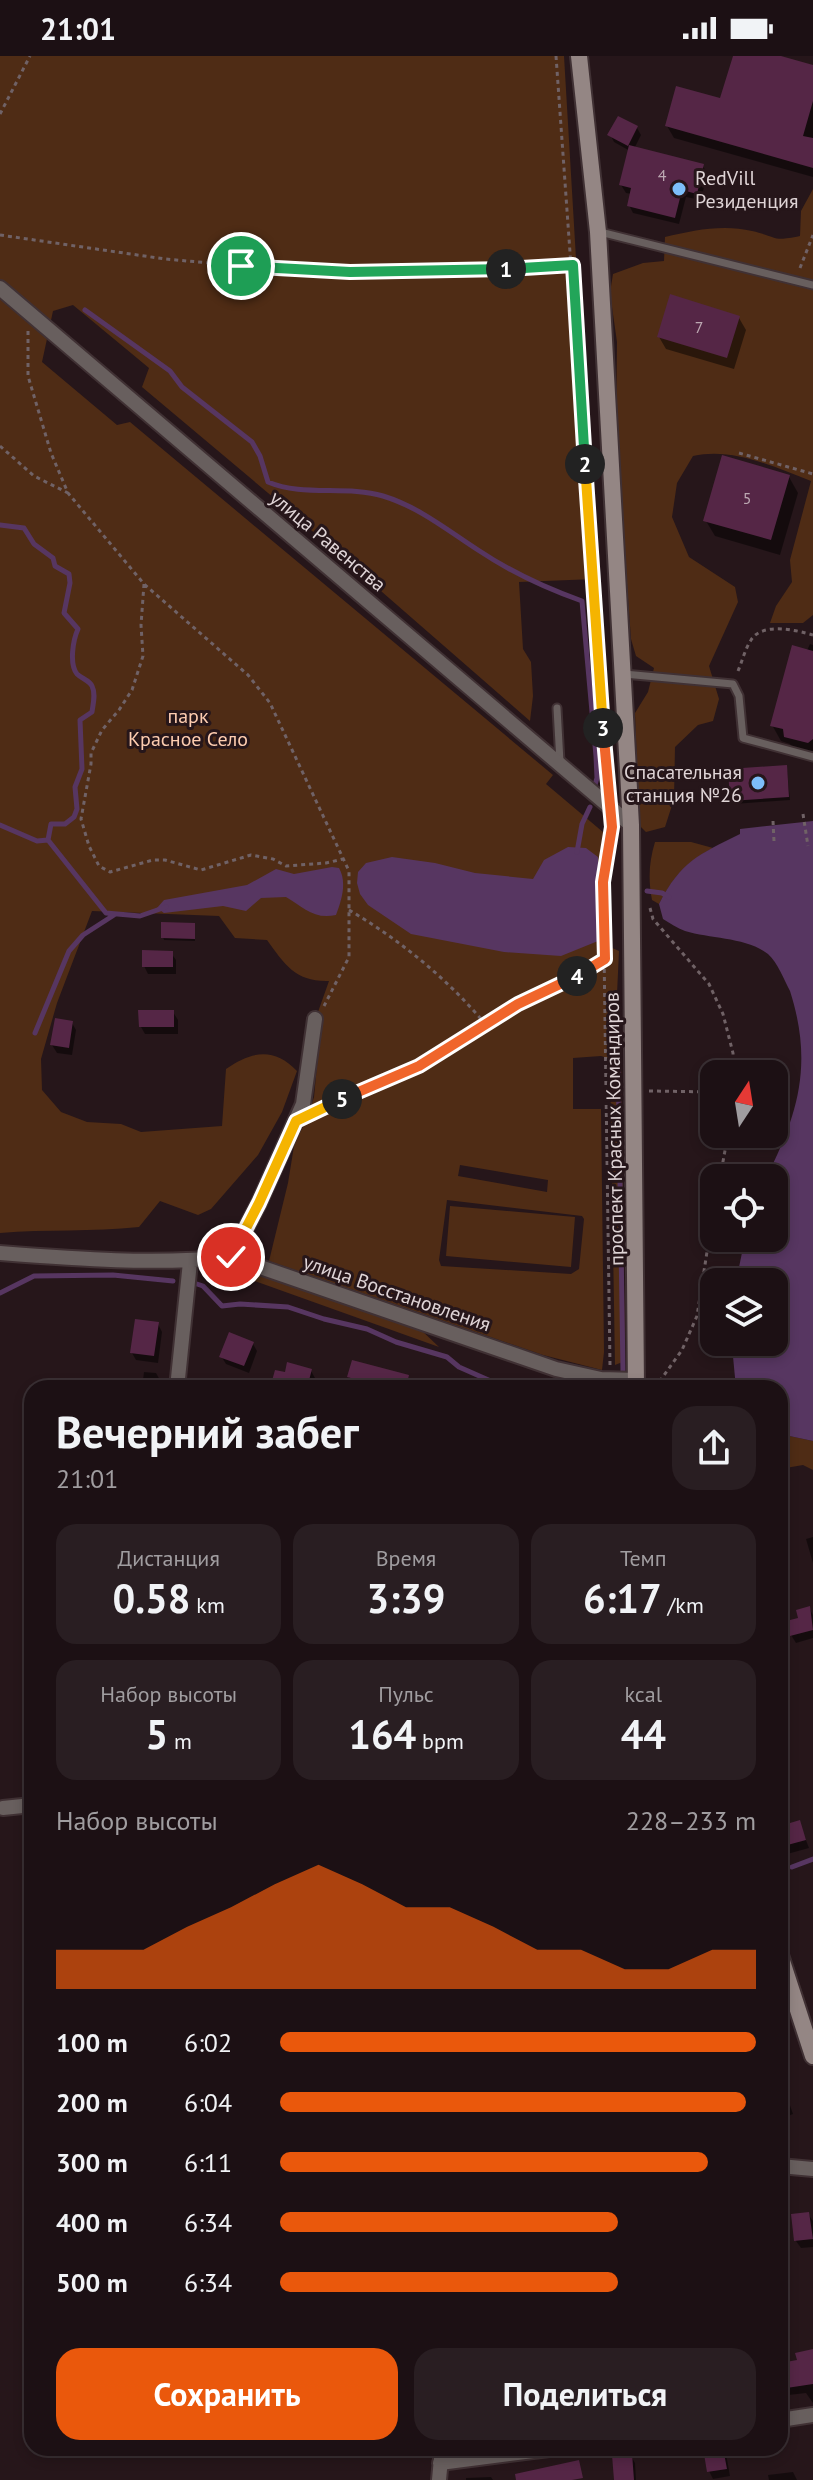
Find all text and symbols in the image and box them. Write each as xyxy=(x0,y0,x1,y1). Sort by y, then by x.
text: 21:01 xyxy=(40,9,116,48)
house number: 4 xyxy=(658,165,667,185)
place label: RedVill Резиденция xyxy=(695,165,799,214)
marker: RedVill Резиденция xyxy=(670,180,688,198)
pin xyxy=(207,232,275,300)
icon: arrive xyxy=(219,244,263,288)
pin: 1 xyxy=(486,249,526,289)
text: 1 xyxy=(500,255,512,283)
house number: 7 xyxy=(695,317,703,337)
pin: 2 xyxy=(565,444,605,484)
text: 2 xyxy=(579,450,591,478)
street label: улица Равенства xyxy=(264,485,392,597)
house number: 5 xyxy=(743,488,751,508)
park label: парк Красное Село xyxy=(128,703,248,752)
pin: 3 xyxy=(583,708,623,748)
text: 3 xyxy=(597,714,609,742)
place label: Спасательная станция №26 xyxy=(624,759,742,808)
marker: Спасательная станция №26 xyxy=(749,774,767,792)
pin: 4 xyxy=(557,956,597,996)
text: 4 xyxy=(571,962,583,990)
street label: проспект Красных Командиров xyxy=(599,992,629,1266)
north arrow xyxy=(700,1060,788,1148)
map controls xyxy=(700,1060,788,1356)
pin: 5 xyxy=(322,1079,362,1119)
text: 5 xyxy=(336,1085,348,1113)
button: locate xyxy=(700,1164,788,1252)
pin xyxy=(197,1223,265,1291)
icon: check xyxy=(209,1235,253,1279)
street label: улица Восстановления xyxy=(300,1249,494,1337)
button: layers xyxy=(700,1268,788,1356)
text: Вечерний забег xyxy=(56,1403,359,1460)
button: share xyxy=(672,1406,756,1490)
text: 21:01 xyxy=(56,1462,118,1495)
text: Дистанция xyxy=(117,1544,220,1572)
text: Время xyxy=(376,1544,436,1572)
text: Темп xyxy=(620,1544,667,1572)
text: 0.58 xyxy=(113,1572,190,1624)
text: 3:39 xyxy=(367,1572,445,1624)
text: 6:17 xyxy=(583,1572,662,1624)
text: km xyxy=(190,1591,225,1619)
text: /km xyxy=(662,1591,704,1619)
text: Набор высоты xyxy=(100,1680,237,1708)
text: Пульс xyxy=(378,1680,434,1708)
text: kcal xyxy=(625,1680,662,1708)
text: 5 xyxy=(145,1708,168,1760)
text: 164 xyxy=(348,1708,416,1760)
text: 44 xyxy=(621,1708,666,1760)
text: m xyxy=(168,1727,192,1755)
text: bpm xyxy=(416,1727,464,1755)
text: Набор высоты xyxy=(56,1804,218,1837)
text: 228–233 m xyxy=(626,1804,756,1837)
text: 100 m xyxy=(56,2026,128,2059)
text: 6:02 xyxy=(184,2026,232,2059)
text: 200 m xyxy=(56,2086,128,2119)
text: 6:04 xyxy=(184,2086,232,2119)
text: 300 m xyxy=(56,2146,128,2179)
text: 6:11 xyxy=(184,2146,232,2179)
text: 400 m xyxy=(56,2206,128,2239)
text: 6:34 xyxy=(184,2206,232,2239)
text: 500 m xyxy=(56,2266,128,2299)
text: 6:34 xyxy=(184,2266,232,2299)
button: Сохранить xyxy=(56,2348,398,2440)
button: Поделиться xyxy=(414,2348,756,2440)

